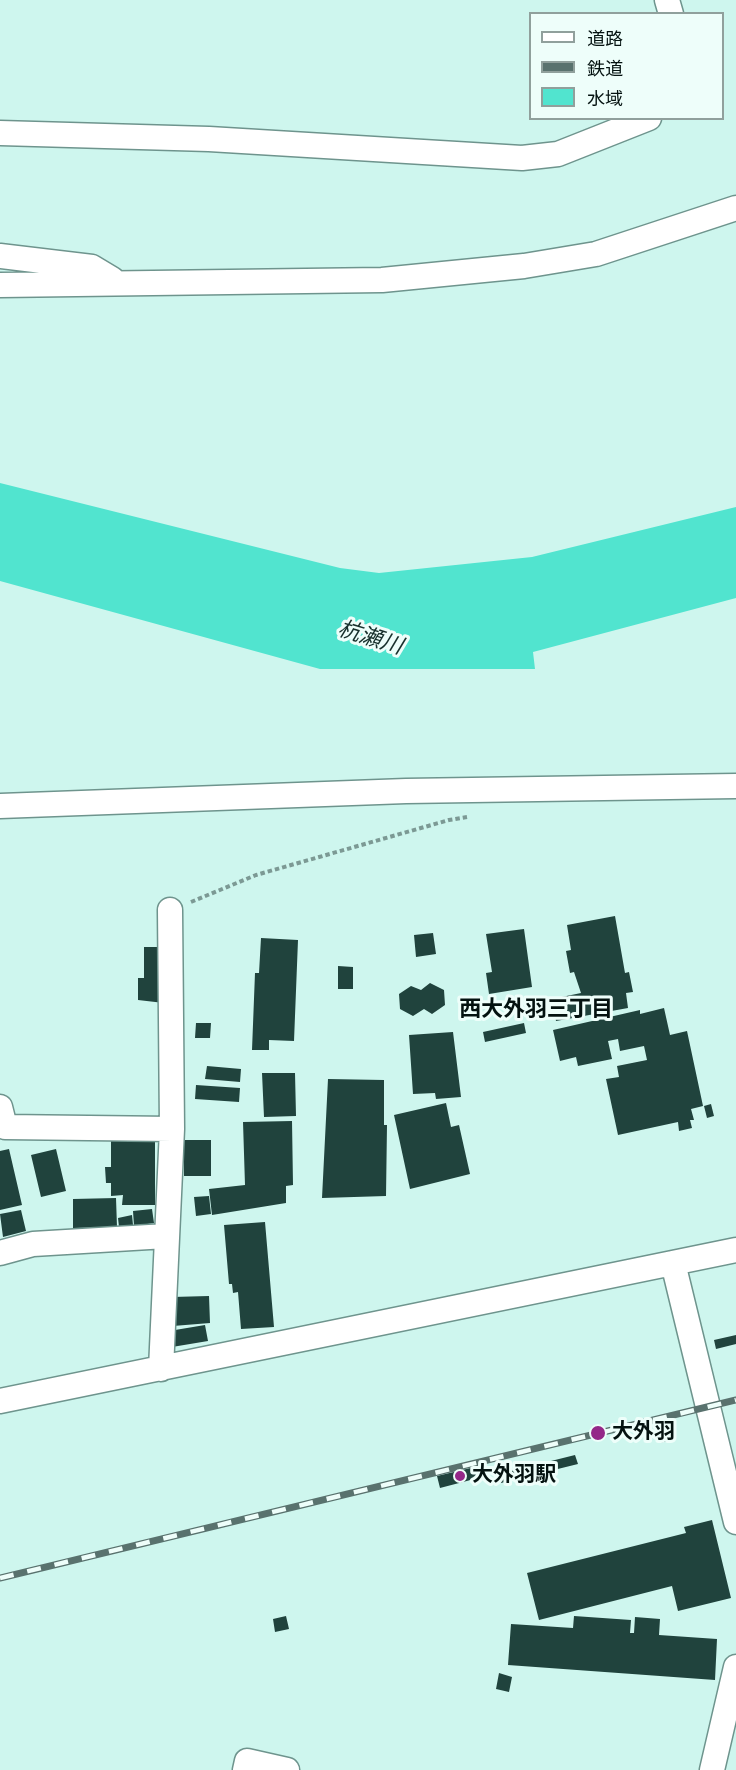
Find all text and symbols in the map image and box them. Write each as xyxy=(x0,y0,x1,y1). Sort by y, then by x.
legend xyxy=(529,12,724,120)
text: 道路 xyxy=(587,28,623,49)
text: 鉄道 xyxy=(587,58,623,79)
text: 水域 xyxy=(587,88,623,109)
water label: 杭瀬川 xyxy=(335,617,405,661)
district label: 西大外羽三丁目 xyxy=(459,997,613,1023)
place label: 大外羽 xyxy=(612,1420,675,1446)
marker: 大外羽 xyxy=(589,1424,607,1442)
place label: 大外羽駅 xyxy=(472,1463,556,1489)
marker: 大外羽駅 xyxy=(453,1469,467,1483)

